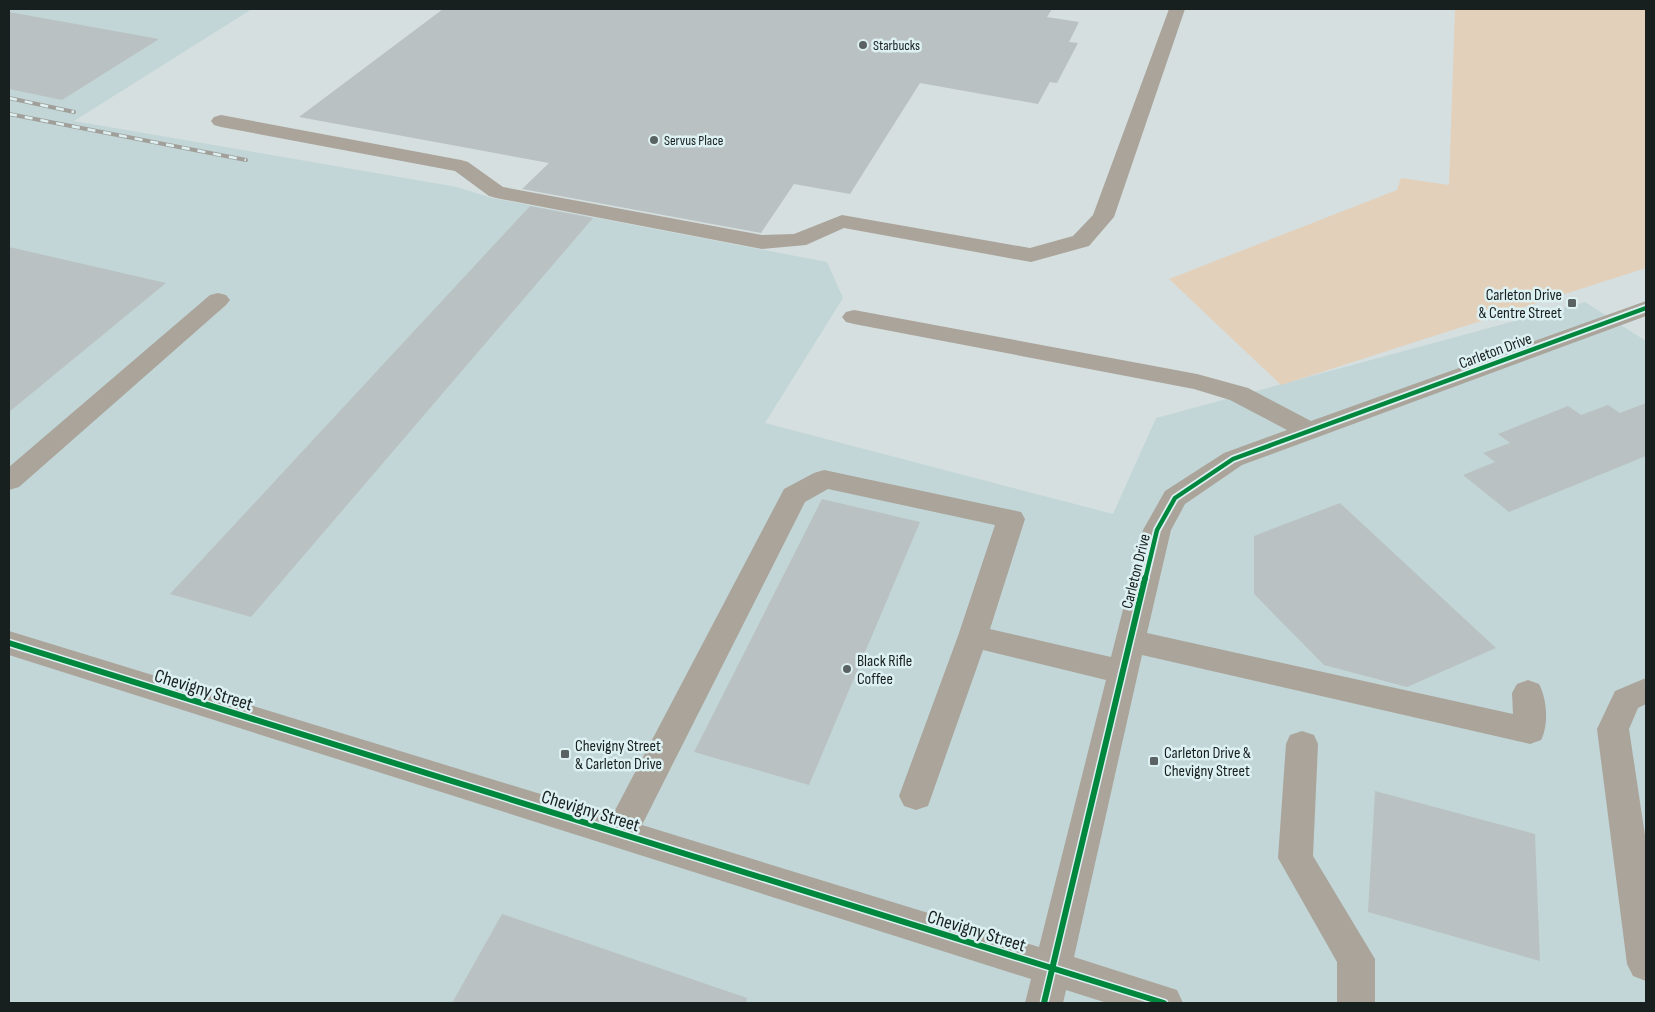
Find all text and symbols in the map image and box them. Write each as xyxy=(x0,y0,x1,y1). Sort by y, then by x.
place label: Starbucks xyxy=(873,37,920,54)
marker: Starbucks xyxy=(857,39,869,51)
place label: Servus Place xyxy=(664,132,723,149)
marker: Servus Place xyxy=(648,134,660,146)
place label: Carleton Drive & Centre Street xyxy=(1478,286,1562,323)
marker: Carleton Drive & Centre Street xyxy=(1566,297,1578,309)
street label: Carleton Drive xyxy=(1456,329,1535,373)
street label: Carleton Drive xyxy=(1118,532,1155,611)
place label: Black Rifle Coffee xyxy=(857,652,912,689)
marker: Black Rifle Coffee xyxy=(841,663,853,675)
street label: Chevigny Street xyxy=(152,665,256,716)
place label: Chevigny Street & Carleton Drive xyxy=(575,737,662,774)
place label: Carleton Drive & Chevigny Street xyxy=(1164,744,1251,781)
marker: Chevigny Street & Carleton Drive xyxy=(559,748,571,760)
marker: Carleton Drive & Chevigny Street xyxy=(1148,755,1160,767)
street label: Chevigny Street xyxy=(539,786,643,837)
street label: Chevigny Street xyxy=(925,906,1029,957)

